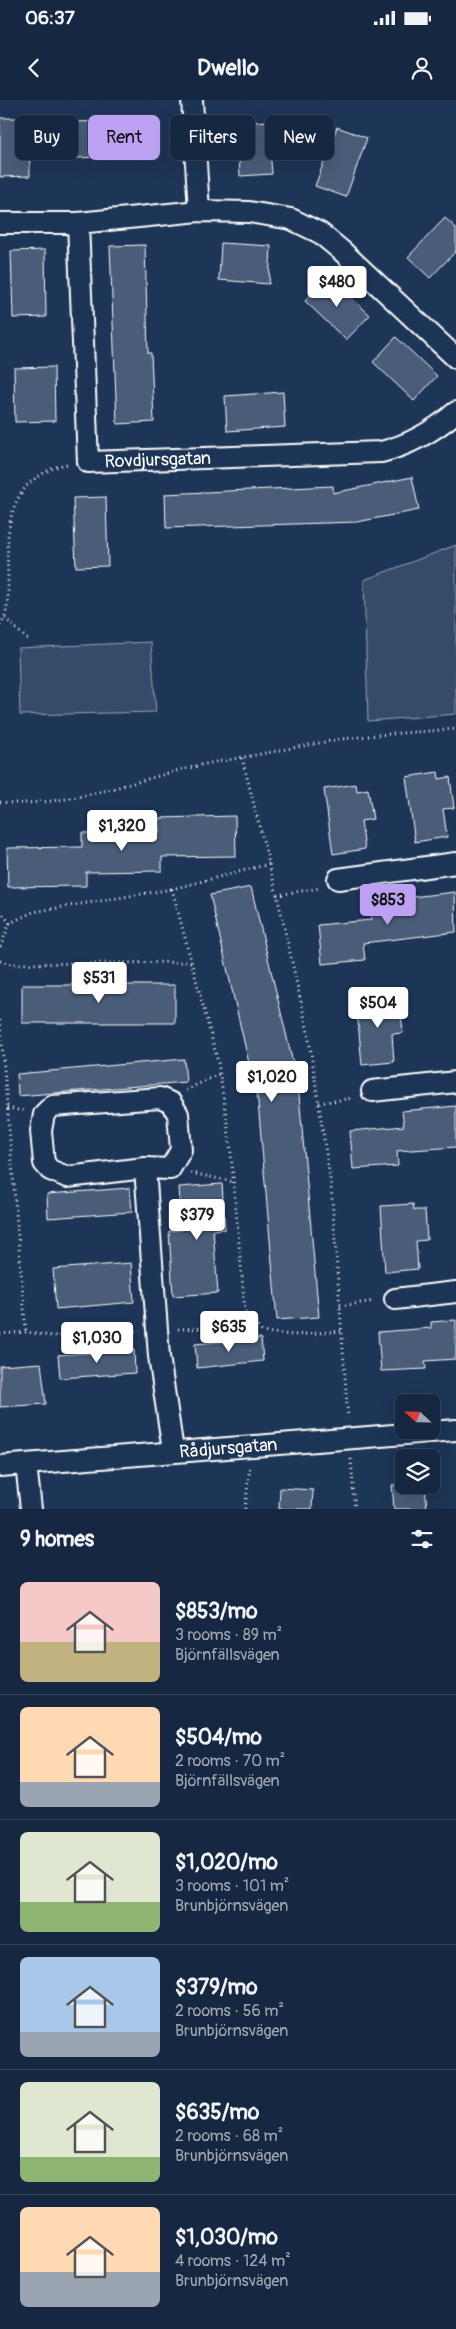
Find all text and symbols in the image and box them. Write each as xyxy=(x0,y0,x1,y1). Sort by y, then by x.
text: 06:37 xyxy=(25,6,75,30)
icon: back xyxy=(20,54,48,82)
text: Dwello xyxy=(197,54,259,82)
icon: person xyxy=(408,54,436,82)
chip: Buy xyxy=(15,115,78,160)
chip: Rent xyxy=(88,115,160,160)
chip: Filters xyxy=(170,115,255,160)
chip: New xyxy=(265,115,334,160)
pin: $480 xyxy=(307,266,367,308)
text: $480 xyxy=(319,272,355,292)
street label: Rovdjursgatan xyxy=(104,447,211,473)
pin: $1,320 xyxy=(81,810,163,852)
text: $1,320 xyxy=(98,816,146,836)
pin: $853 xyxy=(358,884,418,926)
text: $853 xyxy=(371,890,405,910)
pin: $531 xyxy=(69,962,129,1004)
text: $531 xyxy=(83,968,115,988)
pin: $504 xyxy=(348,986,408,1029)
text: $504 xyxy=(359,993,397,1013)
pin: $1,020 xyxy=(231,1060,313,1103)
text: $1,020 xyxy=(247,1067,297,1087)
pin: $379 xyxy=(167,1198,227,1241)
text: $379 xyxy=(180,1205,214,1225)
pin: $635 xyxy=(199,1310,259,1353)
text: $635 xyxy=(211,1317,247,1337)
pin: $1,030 xyxy=(56,1322,138,1364)
text: $1,030 xyxy=(72,1328,122,1348)
north arrow xyxy=(395,1394,440,1439)
map controls xyxy=(395,1394,440,1494)
street label: Rådjursgatan xyxy=(179,1433,278,1464)
button: layers xyxy=(395,1449,440,1494)
icon: filters xyxy=(408,1525,436,1553)
text: 9 homes xyxy=(20,1526,94,1553)
text: $853/mo xyxy=(175,1598,258,1625)
icon: home xyxy=(60,1602,120,1662)
text: 3 rooms · 89 m² xyxy=(175,1625,282,1645)
text: Björnfällsvägen xyxy=(175,1645,280,1665)
text: $504/mo xyxy=(175,1724,262,1751)
icon: home xyxy=(60,1727,120,1787)
text: 2 rooms · 70 m² xyxy=(175,1751,285,1771)
text: Björnfällsvägen xyxy=(175,1771,280,1791)
text: $1,020/mo xyxy=(175,1849,278,1876)
icon: home xyxy=(60,1852,120,1912)
text: 3 rooms · 101 m² xyxy=(175,1876,289,1896)
text: Brunbjörnsvägen xyxy=(175,1896,288,1916)
text: $379/mo xyxy=(175,1974,258,2001)
icon: home xyxy=(60,1977,120,2037)
text: 2 rooms · 56 m² xyxy=(175,2001,284,2021)
text: Brunbjörnsvägen xyxy=(175,2021,288,2041)
text: $635/mo xyxy=(175,2099,259,2126)
icon: home xyxy=(60,2102,120,2162)
text: 2 rooms · 68 m² xyxy=(175,2126,283,2146)
text: Brunbjörnsvägen xyxy=(175,2146,288,2166)
text: $1,030/mo xyxy=(175,2224,278,2251)
icon: home xyxy=(60,2227,120,2287)
text: 4 rooms · 124 m² xyxy=(175,2251,291,2271)
text: Brunbjörnsvägen xyxy=(175,2271,288,2291)

